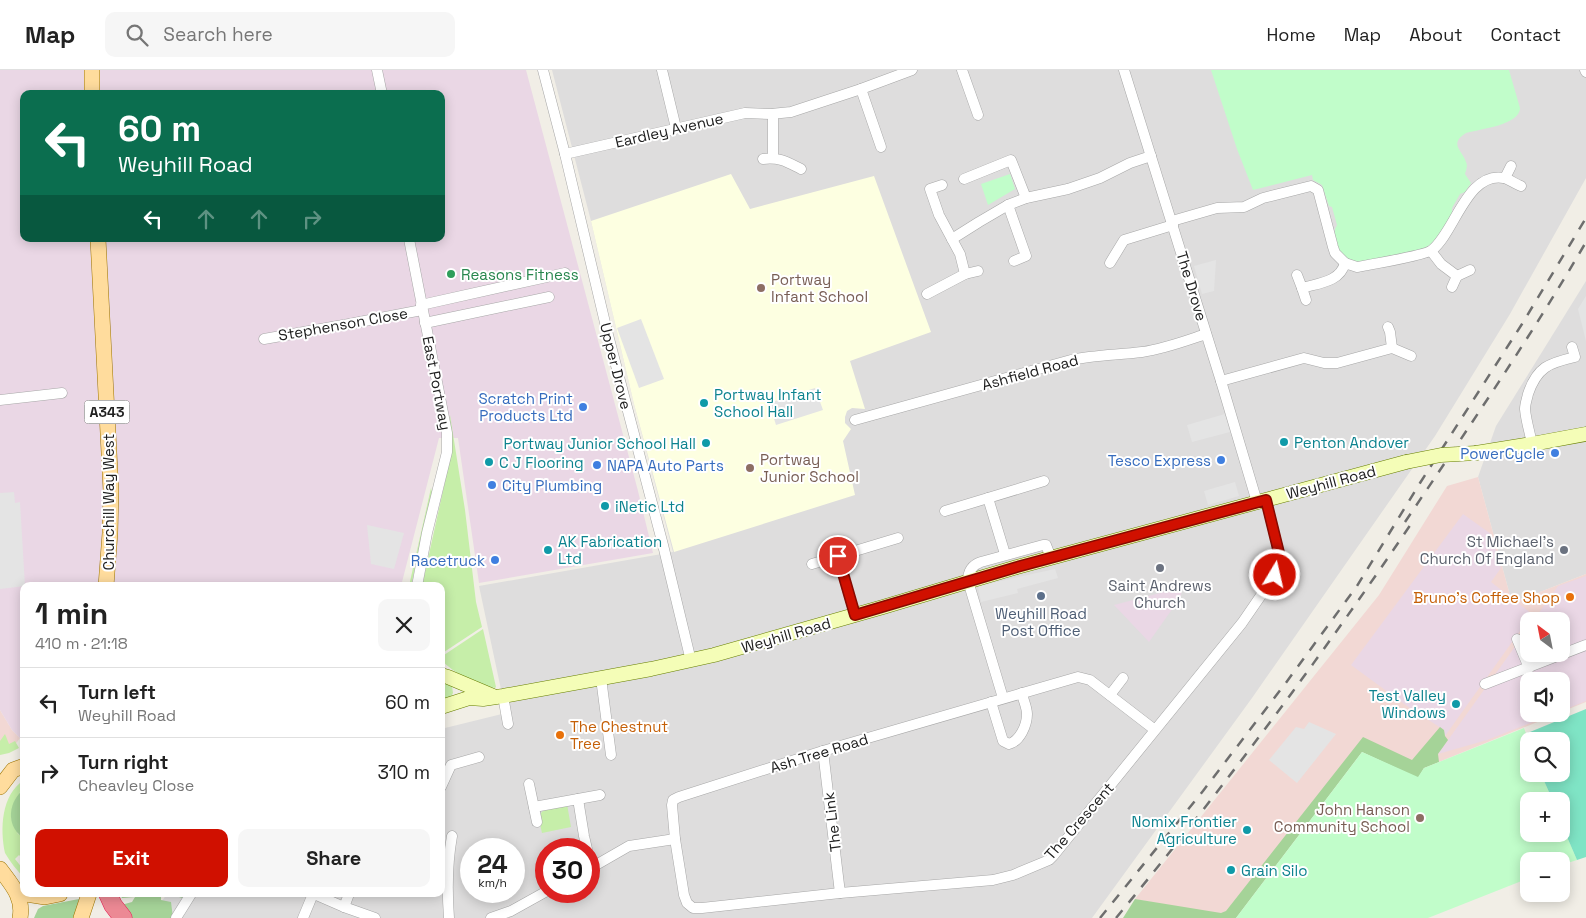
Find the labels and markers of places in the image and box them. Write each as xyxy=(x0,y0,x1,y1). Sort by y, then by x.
place label: Reasons Fitness xyxy=(461,265,579,284)
marker: Reasons Fitness xyxy=(445,268,457,280)
place label: Portway Infant School xyxy=(771,270,868,306)
marker: Portway Infant School xyxy=(755,282,767,294)
place label: Portway Infant School Hall xyxy=(714,385,822,421)
place label: Scratch Print Products Ltd xyxy=(478,389,573,425)
marker: Portway Infant School Hall xyxy=(698,397,710,409)
marker: Scratch Print Products Ltd xyxy=(577,401,589,413)
place label: Penton Andover xyxy=(1294,433,1409,452)
place label: Portway Junior School Hall xyxy=(503,434,696,453)
marker: Penton Andover xyxy=(1278,436,1290,448)
marker: Portway Junior School Hall xyxy=(700,437,712,449)
place label: PowerCycle xyxy=(1460,444,1545,463)
marker: PowerCycle xyxy=(1549,447,1561,459)
place label: Portway Junior School xyxy=(760,450,859,486)
place label: Tesco Express xyxy=(1108,451,1211,470)
place label: C J Flooring xyxy=(499,453,584,472)
marker: Tesco Express xyxy=(1215,454,1227,466)
marker: C J Flooring xyxy=(483,456,495,468)
place label: NAPA Auto Parts xyxy=(607,456,724,475)
marker: NAPA Auto Parts xyxy=(591,459,603,471)
marker: Portway Junior School xyxy=(744,462,756,474)
place label: City Plumbing xyxy=(502,476,602,495)
marker: City Plumbing xyxy=(486,479,498,491)
place label: iNetic Ltd xyxy=(615,497,684,516)
marker: iNetic Ltd xyxy=(599,500,611,512)
place label: AK Fabrication Ltd xyxy=(558,532,662,568)
place label: St Michael's Church Of England xyxy=(1420,532,1554,568)
pin xyxy=(817,535,859,577)
marker: AK Fabrication Ltd xyxy=(542,544,554,556)
marker: St Michael's Church Of England xyxy=(1558,544,1570,556)
place label: Racetruck xyxy=(411,551,485,570)
marker: Racetruck xyxy=(489,554,501,566)
marker: Saint Andrews Church xyxy=(1154,562,1166,574)
place label: Saint Andrews Church xyxy=(1108,576,1212,612)
place label: Bruno's Coffee Shop xyxy=(1413,588,1560,607)
marker: Weyhill Road Post Office xyxy=(1035,590,1047,602)
marker: Bruno's Coffee Shop xyxy=(1564,591,1576,603)
place label: Weyhill Road Post Office xyxy=(995,604,1087,640)
place label: Test Valley Windows xyxy=(1369,686,1446,722)
marker: Test Valley Windows xyxy=(1450,698,1462,710)
place label: The Chestnut Tree xyxy=(570,717,668,753)
marker: The Chestnut Tree xyxy=(554,729,566,741)
place label: John Hanson Community School xyxy=(1274,800,1410,836)
place label: Nomix Frontier Agriculture xyxy=(1132,812,1237,848)
marker: John Hanson Community School xyxy=(1414,812,1426,824)
marker: Nomix Frontier Agriculture xyxy=(1241,824,1253,836)
place label: Grain Silo xyxy=(1241,861,1307,880)
marker: Grain Silo xyxy=(1225,864,1237,876)

